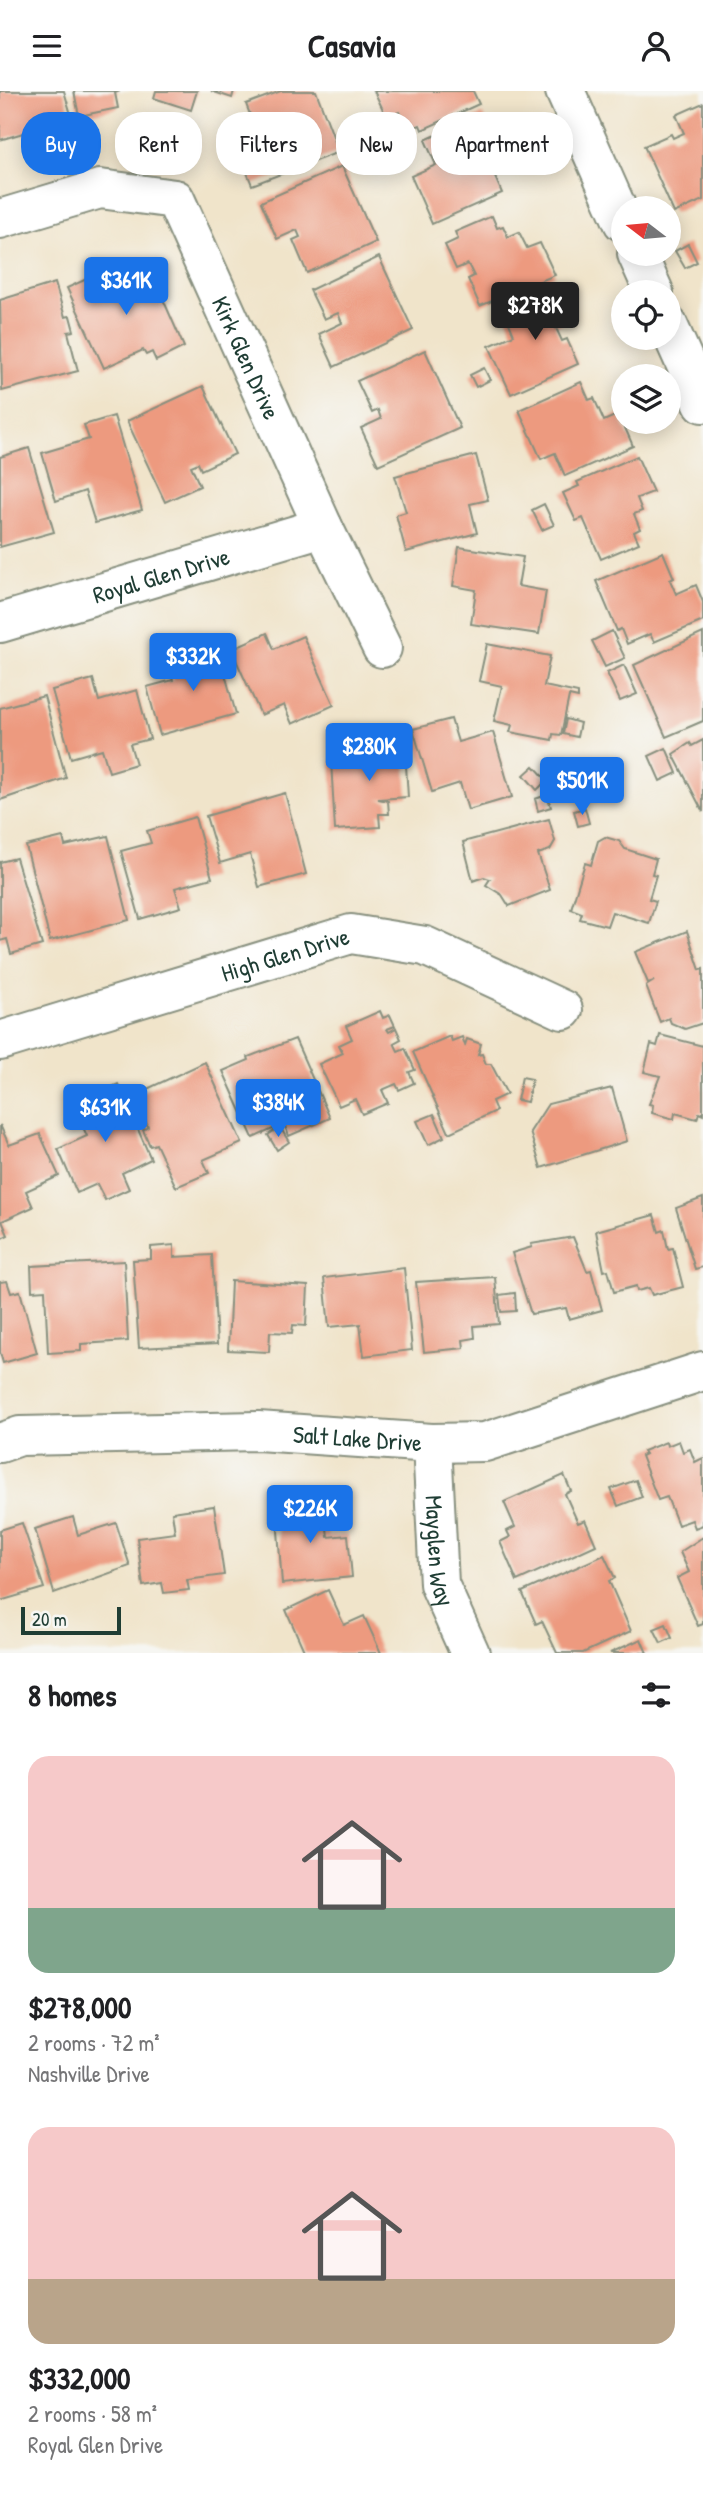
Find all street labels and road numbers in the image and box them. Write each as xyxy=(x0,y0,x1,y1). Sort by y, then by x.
street label: Kirk Glen Drive xyxy=(205,291,288,425)
street label: Royal Glen Drive xyxy=(89,540,234,611)
street label: High Glen Drive xyxy=(217,919,353,989)
street label: Salt Lake Drive xyxy=(292,1417,424,1458)
street label: Mayglen Way xyxy=(419,1495,463,1611)

